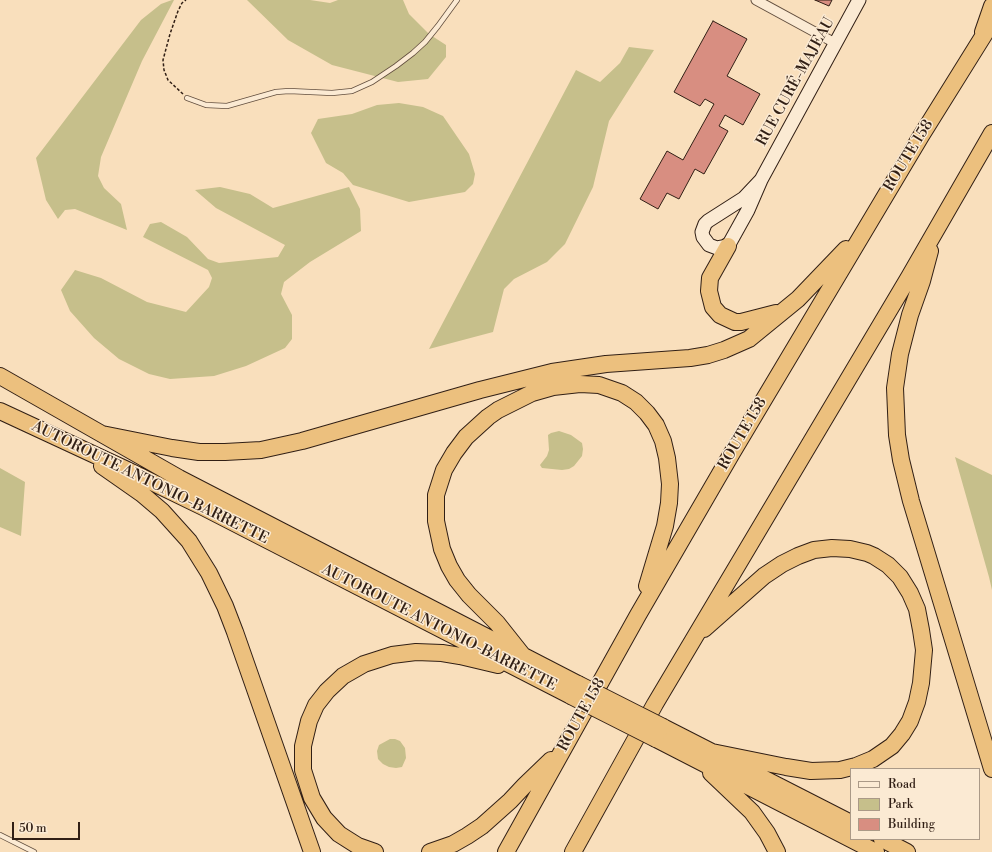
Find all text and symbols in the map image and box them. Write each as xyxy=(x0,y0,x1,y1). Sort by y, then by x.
street label: RUE CURÉ-MAJEAU xyxy=(753,15,839,149)
street label: ROUTE 158 xyxy=(880,117,938,195)
street label: ROUTE 158 xyxy=(715,394,771,474)
street label: AUTOROUTE ANTONIO-BARRETTE xyxy=(29,418,271,548)
street label: AUTOROUTE ANTONIO-BARRETTE xyxy=(319,561,559,695)
street label: ROUTE 158 xyxy=(554,675,610,755)
legend xyxy=(850,768,980,840)
text: Road xyxy=(888,777,916,792)
text: Park xyxy=(888,797,913,812)
scale bar xyxy=(14,814,82,840)
text: Building xyxy=(888,817,935,832)
text: 50 m xyxy=(19,821,47,836)

